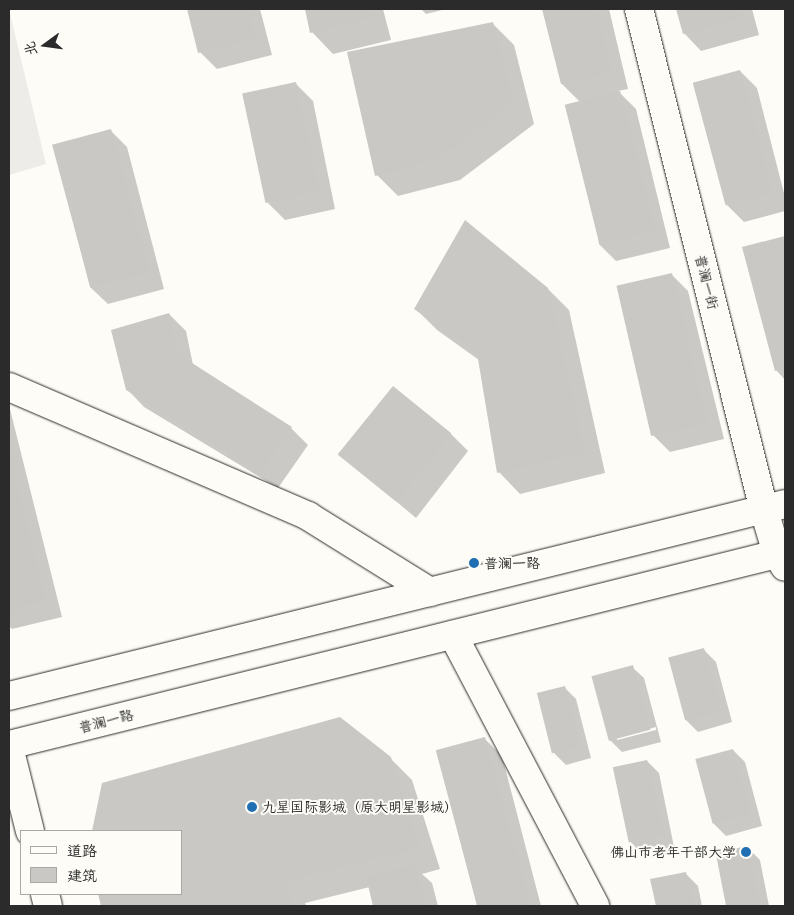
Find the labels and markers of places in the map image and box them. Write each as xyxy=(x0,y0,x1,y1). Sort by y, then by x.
place label: 普澜一路 xyxy=(484,555,540,571)
marker: 普澜一路 xyxy=(468,557,480,569)
place label: 九星国际影城（原大明星影城） xyxy=(262,799,458,815)
marker: 九星国际影城（原大明星影城） xyxy=(246,801,258,813)
place label: 佛山市老年干部大学 xyxy=(610,844,736,860)
marker: 佛山市老年干部大学 xyxy=(740,846,752,858)

